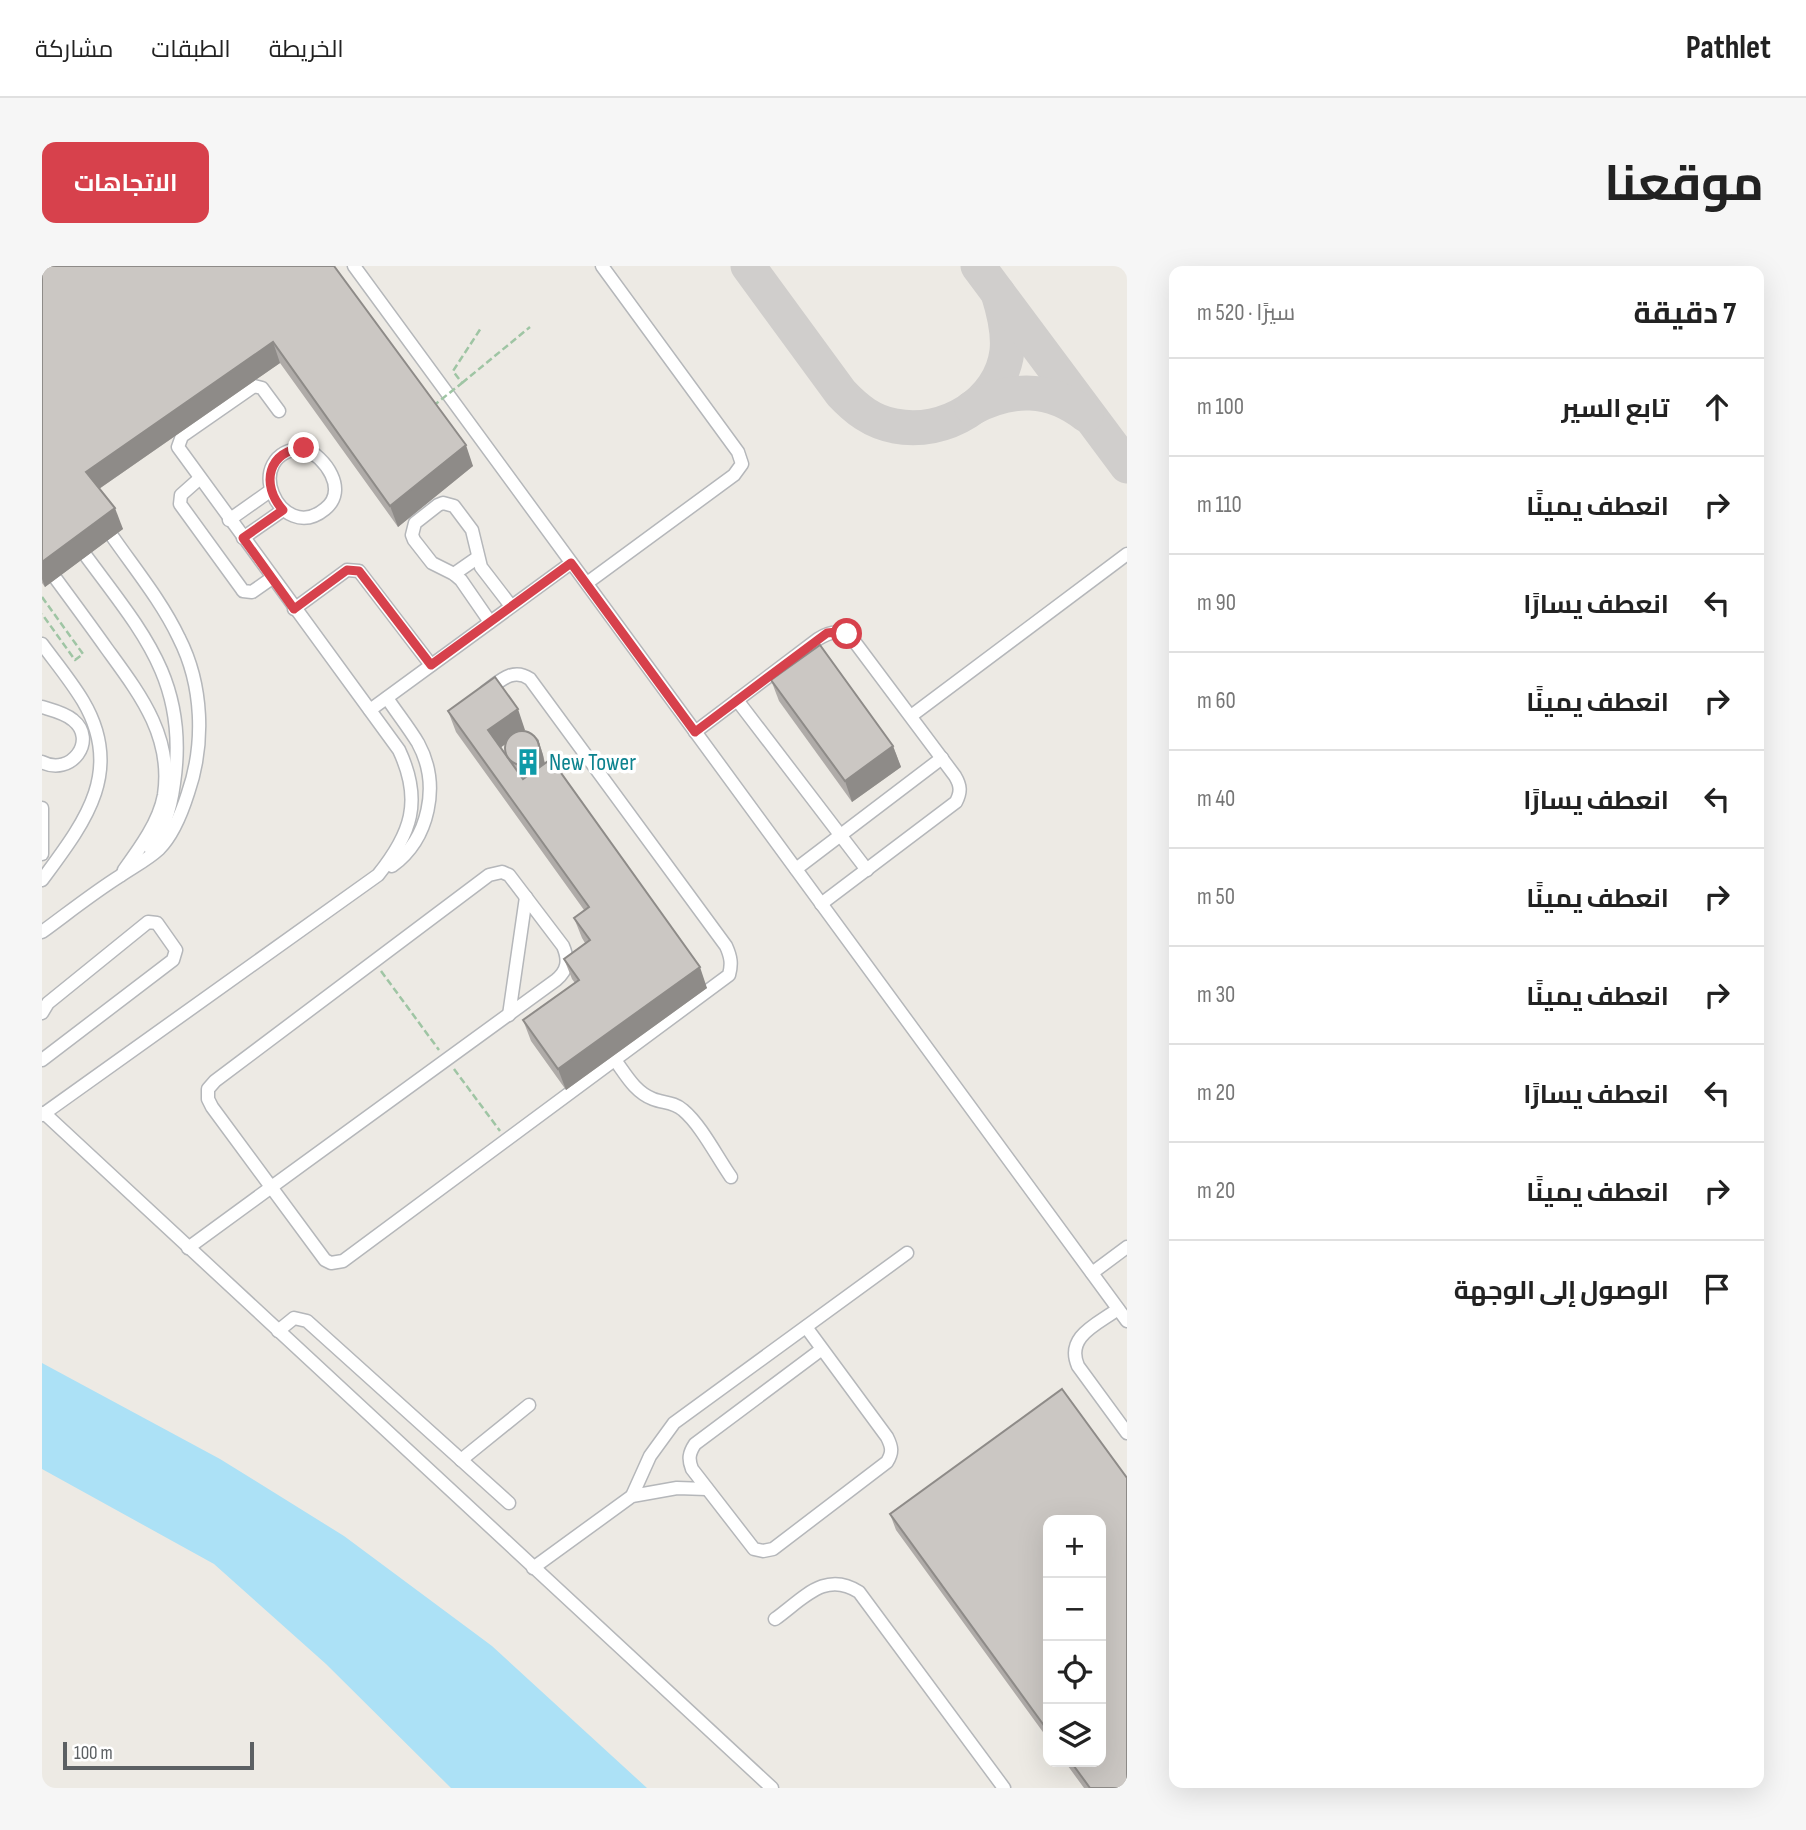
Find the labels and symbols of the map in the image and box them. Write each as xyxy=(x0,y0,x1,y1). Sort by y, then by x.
route end xyxy=(288,432,319,463)
route start xyxy=(831,618,862,649)
building icon: New Tower xyxy=(513,747,543,777)
place label: New Tower xyxy=(549,748,636,777)
scale bar xyxy=(63,1739,254,1771)

